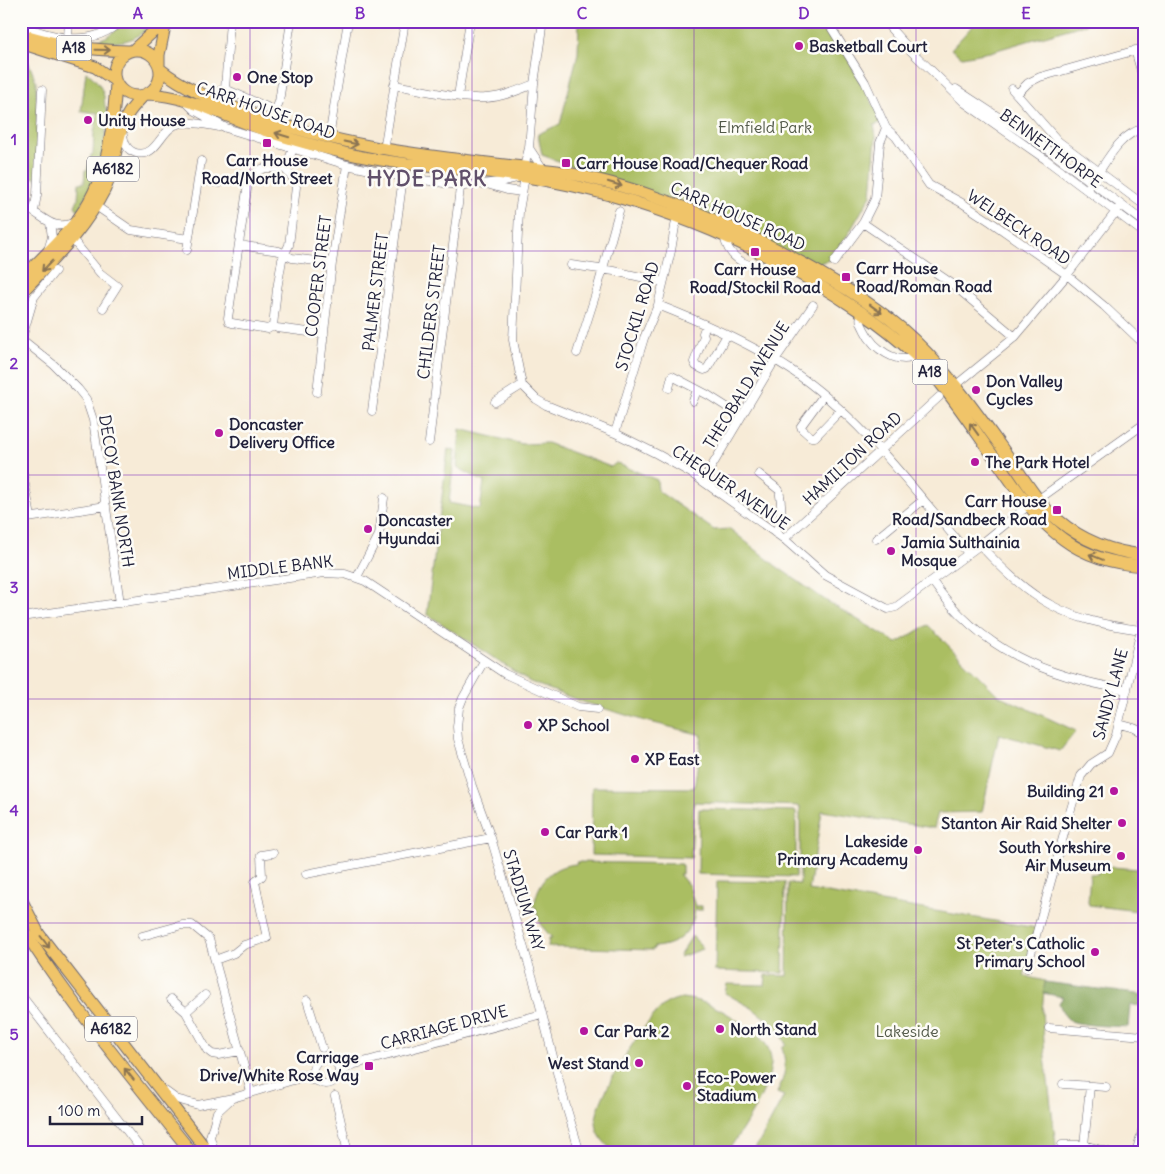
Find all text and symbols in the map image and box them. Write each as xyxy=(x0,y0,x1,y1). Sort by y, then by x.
text: A xyxy=(133,3,143,23)
text: B xyxy=(355,3,366,23)
text: C xyxy=(577,3,588,23)
text: D xyxy=(798,3,810,23)
text: E xyxy=(1021,3,1031,23)
road number: A18 xyxy=(56,36,92,60)
place label: Basketball Court xyxy=(809,36,928,56)
marker: Basketball Court xyxy=(793,40,805,52)
one-way arrow xyxy=(94,45,111,55)
place label: One Stop xyxy=(247,67,313,88)
marker: One Stop xyxy=(231,71,243,83)
street label: CARR HOUSE ROAD xyxy=(194,77,338,143)
street label: BENNETTHORPE xyxy=(996,104,1106,192)
place label: Unity House xyxy=(98,110,186,131)
marker: Unity House xyxy=(82,114,94,126)
park label: Elmfield Park xyxy=(718,117,812,137)
text: 1 xyxy=(11,129,17,149)
one-way arrow xyxy=(274,130,290,140)
marker: Carr House Road/North Street xyxy=(261,137,273,149)
one-way arrow xyxy=(342,139,358,148)
place label: Carr House Road/North Street xyxy=(202,150,333,188)
place label: Carr House Road/Chequer Road xyxy=(576,153,809,174)
road number: A6182 xyxy=(87,156,139,182)
marker: Carr House Road/Chequer Road xyxy=(560,157,572,169)
district label: HYDE PARK xyxy=(367,165,487,192)
street label: CARR HOUSE ROAD xyxy=(667,177,809,255)
one-way arrow xyxy=(607,179,623,189)
street label: WELBECK ROAD xyxy=(963,185,1075,269)
street label: COOPER STREET xyxy=(301,214,335,338)
street label: PALMER STREET xyxy=(358,232,392,352)
street label: CHILDERS STREET xyxy=(413,243,449,381)
marker: Carr House Road/Stockil Road xyxy=(749,246,761,258)
place label: Carr House Road/Roman Road xyxy=(856,258,993,296)
street label: STOCKIL ROAD xyxy=(611,259,663,373)
place label: Carr House Road/Stockil Road xyxy=(689,259,821,297)
one-way arrow xyxy=(41,260,53,272)
marker: Carr House Road/Roman Road xyxy=(840,271,852,283)
one-way arrow xyxy=(869,303,882,314)
street label: THEOBALD AVENUE xyxy=(699,318,793,452)
text: 2 xyxy=(10,353,19,373)
road number: A18 xyxy=(912,360,948,384)
place label: Don Valley Cycles xyxy=(986,371,1063,410)
marker: Don Valley Cycles xyxy=(970,384,982,396)
street label: HAMILTON ROAD xyxy=(798,407,906,509)
street label: DECOY BANK NORTH xyxy=(95,413,139,569)
place label: Doncaster Delivery Office xyxy=(229,414,335,453)
one-way arrow xyxy=(969,422,979,436)
marker: Doncaster Delivery Office xyxy=(213,427,225,439)
street label: CHEQUER AVENUE xyxy=(668,440,794,534)
place label: The Park Hotel xyxy=(985,452,1090,472)
marker: The Park Hotel xyxy=(969,456,981,468)
place label: Carr House Road/Sandbeck Road xyxy=(892,491,1048,529)
marker: Carr House Road/Sandbeck Road xyxy=(1051,504,1063,516)
place label: Doncaster Hyundai xyxy=(378,510,453,549)
marker: Doncaster Hyundai xyxy=(362,523,374,535)
place label: Jamia Sulthainia Mosque xyxy=(901,532,1020,571)
marker: Jamia Sulthainia Mosque xyxy=(885,545,897,557)
street label: MIDDLE BANK xyxy=(226,551,334,583)
one-way arrow xyxy=(1089,551,1104,561)
text: 3 xyxy=(9,577,19,597)
street label: SANDY LANE xyxy=(1088,646,1132,742)
place label: XP School xyxy=(538,715,609,735)
marker: XP School xyxy=(522,719,534,731)
place label: XP East xyxy=(645,749,700,769)
marker: XP East xyxy=(629,753,641,765)
place label: Building 21 xyxy=(1027,781,1104,802)
marker: Building 21 xyxy=(1108,785,1120,797)
text: 4 xyxy=(9,800,19,820)
place label: Stanton Air Raid Shelter xyxy=(941,813,1112,833)
marker: Stanton Air Raid Shelter xyxy=(1116,817,1128,829)
place label: Car Park 1 xyxy=(555,822,628,842)
marker: Car Park 1 xyxy=(539,826,551,838)
place label: Lakeside Primary Academy xyxy=(777,831,908,870)
place label: South Yorkshire Air Museum xyxy=(999,837,1111,875)
marker: Lakeside Primary Academy xyxy=(912,844,924,856)
street label: STADIUM WAY xyxy=(499,847,549,953)
marker: South Yorkshire Air Museum xyxy=(1115,850,1127,862)
place label: St Peter's Catholic Primary School xyxy=(957,933,1085,972)
one-way arrow xyxy=(40,935,50,949)
marker: St Peter's Catholic Primary School xyxy=(1089,946,1101,958)
street label: CARRIAGE DRIVE xyxy=(378,1000,510,1054)
road number: A6182 xyxy=(85,1016,137,1042)
place label: North Stand xyxy=(730,1019,817,1039)
place label: Car Park 2 xyxy=(594,1021,670,1041)
park label: Lakeside xyxy=(875,1021,939,1041)
marker: North Stand xyxy=(714,1023,726,1035)
text: 5 xyxy=(9,1024,19,1044)
marker: Car Park 2 xyxy=(578,1025,590,1037)
place label: Carriage Drive/White Rose Way xyxy=(199,1047,359,1086)
place label: West Stand xyxy=(548,1053,630,1073)
marker: West Stand xyxy=(633,1057,645,1069)
marker: Carriage Drive/White Rose Way xyxy=(363,1060,375,1072)
place label: Eco-Power Stadium xyxy=(697,1067,776,1105)
one-way arrow xyxy=(123,1068,134,1081)
marker: Eco-Power Stadium xyxy=(681,1080,693,1092)
scale bar xyxy=(50,1094,142,1126)
text: 100 m xyxy=(58,1101,100,1120)

